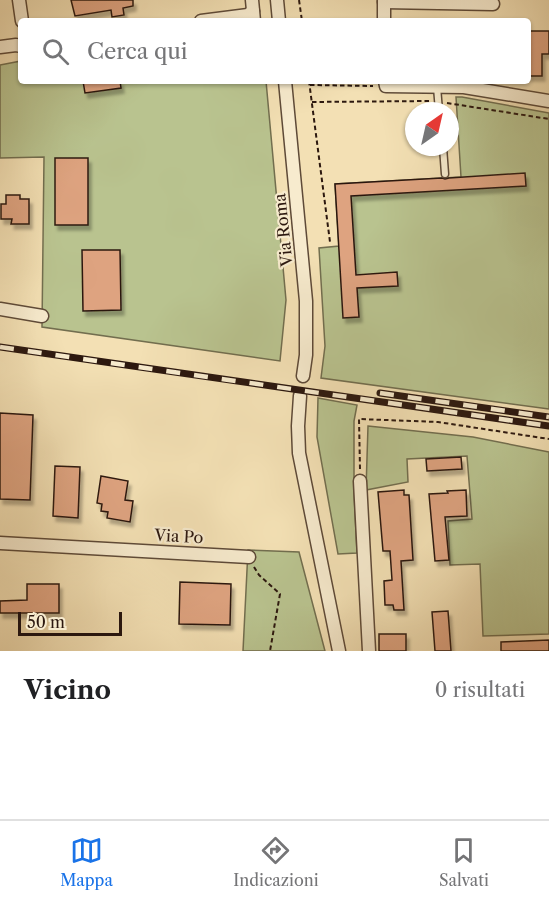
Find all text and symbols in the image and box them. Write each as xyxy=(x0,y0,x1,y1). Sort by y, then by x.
search box xyxy=(18,18,531,84)
icon: search xyxy=(39,35,72,68)
text: Cerca qui xyxy=(87,38,188,65)
north arrow xyxy=(405,102,459,156)
street label: Via Roma xyxy=(269,192,297,269)
street label: Via Po xyxy=(153,525,204,547)
scale bar xyxy=(18,609,122,636)
text: 50 m xyxy=(27,612,65,632)
text: Vicino xyxy=(24,674,111,706)
text: 0 risultati xyxy=(435,678,525,702)
tab: Mappa xyxy=(60,834,113,890)
tab: Indicazioni xyxy=(233,834,319,890)
tab: Salvati xyxy=(439,834,489,890)

